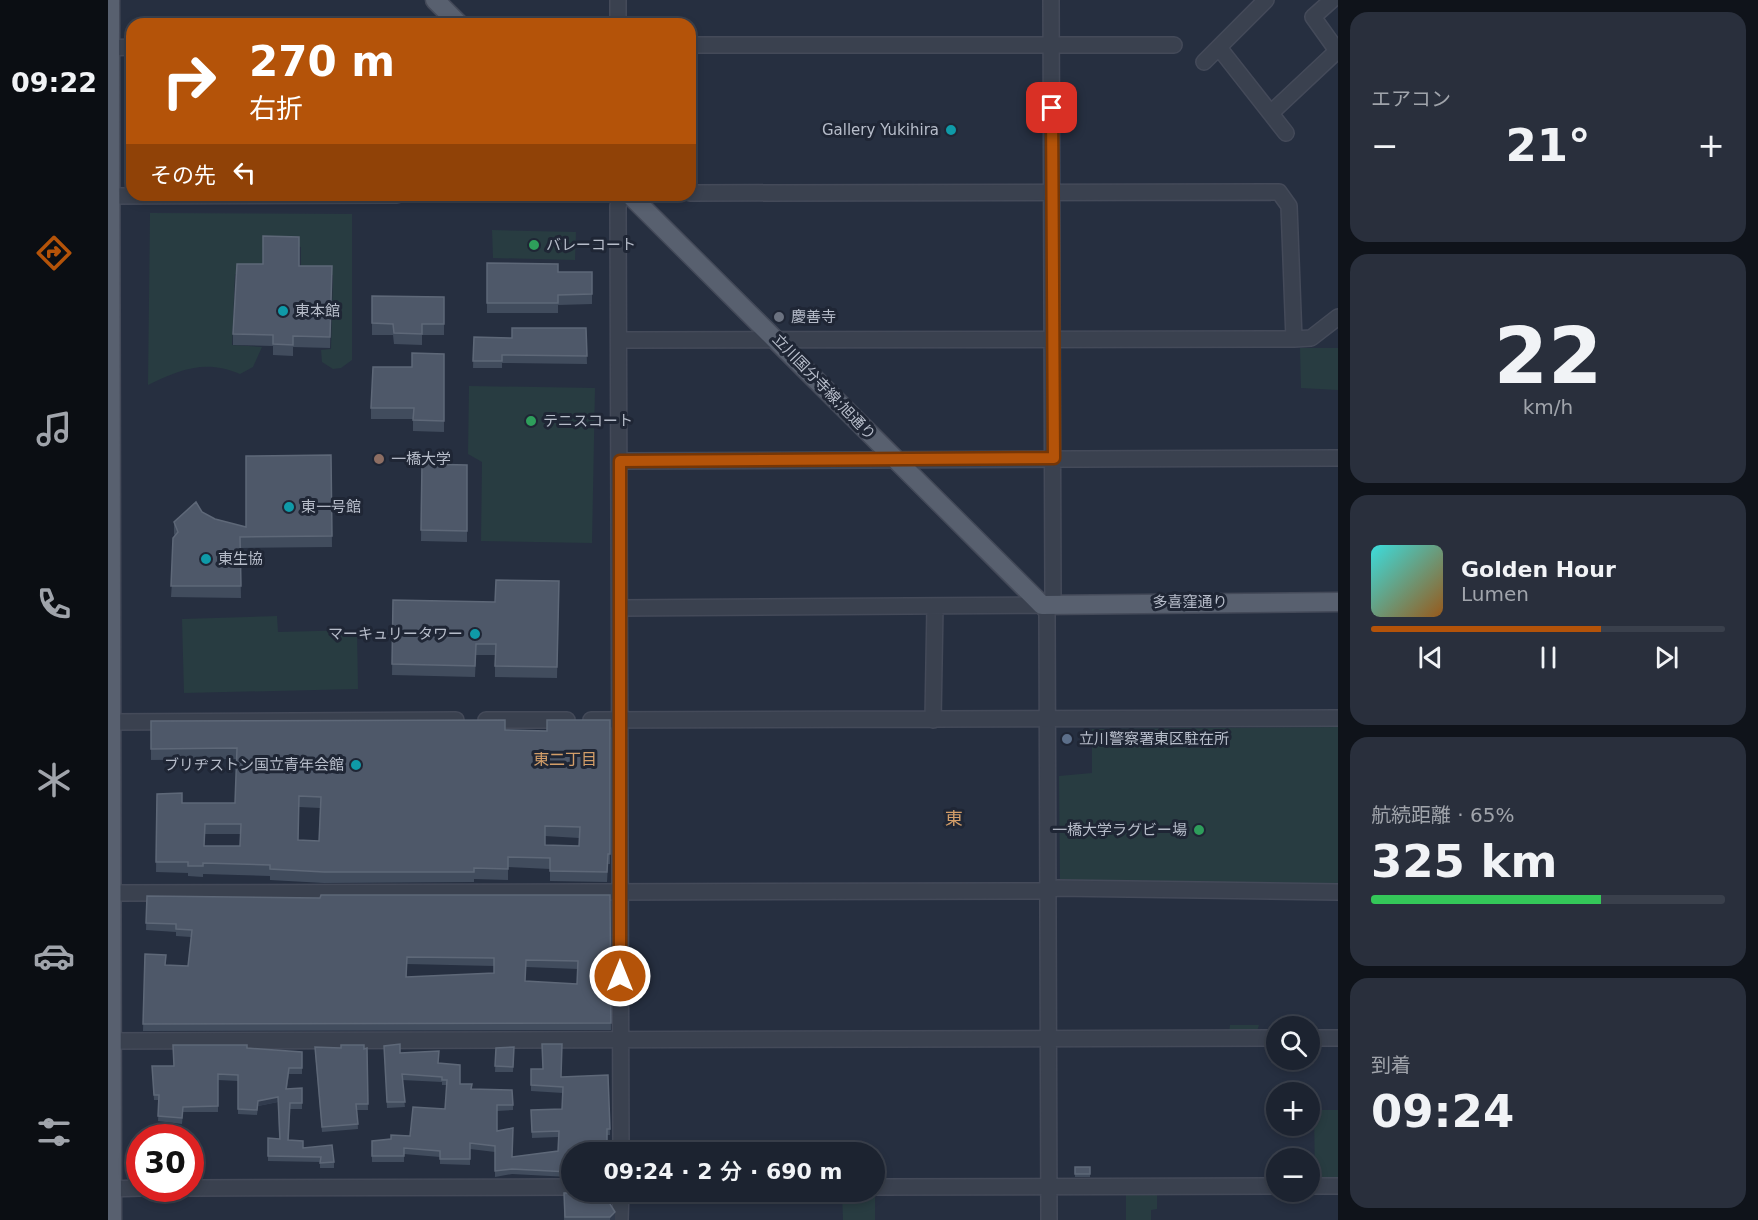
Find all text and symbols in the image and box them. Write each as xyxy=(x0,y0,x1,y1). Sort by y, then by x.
text: 270 m xyxy=(249,37,395,86)
icon: right xyxy=(150,42,228,120)
text: 09:22 xyxy=(11,67,97,98)
pin xyxy=(1026,82,1077,133)
text: エアコン xyxy=(1371,87,1451,111)
icon: arrive xyxy=(1035,91,1068,124)
text: 右折 xyxy=(249,93,303,124)
text: 21° xyxy=(1505,119,1591,172)
place label: Gallery Yukihira xyxy=(822,121,939,139)
marker: Gallery Yukihira xyxy=(944,123,958,137)
text: − xyxy=(1371,126,1399,165)
text: + xyxy=(1697,126,1725,165)
icon: left xyxy=(228,156,261,189)
text: その先 xyxy=(150,163,216,188)
icon: directions xyxy=(33,232,75,274)
place label: バレーコート xyxy=(546,236,636,254)
marker: バレーコート xyxy=(527,238,541,252)
place label: 東本館 xyxy=(295,302,340,320)
marker: 東本館 xyxy=(276,304,290,318)
place label: 慶善寺 xyxy=(791,308,836,326)
marker: 慶善寺 xyxy=(772,310,786,324)
text: 22 xyxy=(1494,311,1602,401)
street label: 立川国分寺線;旭通り xyxy=(769,330,879,444)
text: km/h xyxy=(1523,395,1573,419)
icon: music xyxy=(33,408,75,450)
place label: テニスコート xyxy=(543,412,633,430)
marker: テニスコート xyxy=(524,414,538,428)
place label: 一橋大学 xyxy=(391,450,451,468)
marker: 一橋大学 xyxy=(372,452,386,466)
place label: 東一号館 xyxy=(301,498,361,516)
marker: 東一号館 xyxy=(282,500,296,514)
place label: 東生協 xyxy=(218,550,263,568)
marker: 東生協 xyxy=(199,552,213,566)
text: Golden Hour xyxy=(1461,557,1616,582)
text: Lumen xyxy=(1461,582,1529,606)
icon: phone xyxy=(33,583,75,625)
street label: 多喜窪通り xyxy=(1152,593,1228,611)
place label: マーキュリータワー xyxy=(328,625,463,643)
marker: マーキュリータワー xyxy=(468,627,482,641)
icon: previous xyxy=(1414,641,1447,674)
icon: pause xyxy=(1532,641,1565,674)
icon: next xyxy=(1650,641,1683,674)
place label: 立川警察署東区駐在所 xyxy=(1079,730,1229,748)
marker: 立川警察署東区駐在所 xyxy=(1060,732,1074,746)
district label: 東二丁目 xyxy=(533,750,597,769)
place label: ブリヂストン国立青年会館 xyxy=(164,756,344,774)
marker: ブリヂストン国立青年会館 xyxy=(349,758,363,772)
icon: climate xyxy=(33,759,75,801)
text: 航続距離 · 65% xyxy=(1371,803,1515,827)
district label: 東 xyxy=(945,808,963,829)
place label: 一橋大学ラグビー場 xyxy=(1052,821,1187,839)
marker: 一橋大学ラグビー場 xyxy=(1192,823,1206,837)
text: 325 km xyxy=(1371,835,1557,888)
icon: car xyxy=(33,935,75,977)
position arrow xyxy=(588,944,652,1008)
map controls xyxy=(1266,1016,1320,1202)
button: search xyxy=(1266,1016,1320,1070)
text: 到着 xyxy=(1371,1053,1411,1077)
button: + xyxy=(1266,1082,1320,1136)
text: 09:24 xyxy=(1371,1085,1514,1138)
icon: filters xyxy=(33,1111,75,1153)
speed limit sign: 30 xyxy=(126,1124,204,1202)
button: − xyxy=(1266,1148,1320,1202)
text: 09:24 · 2 分 · 690 m xyxy=(604,1159,842,1184)

